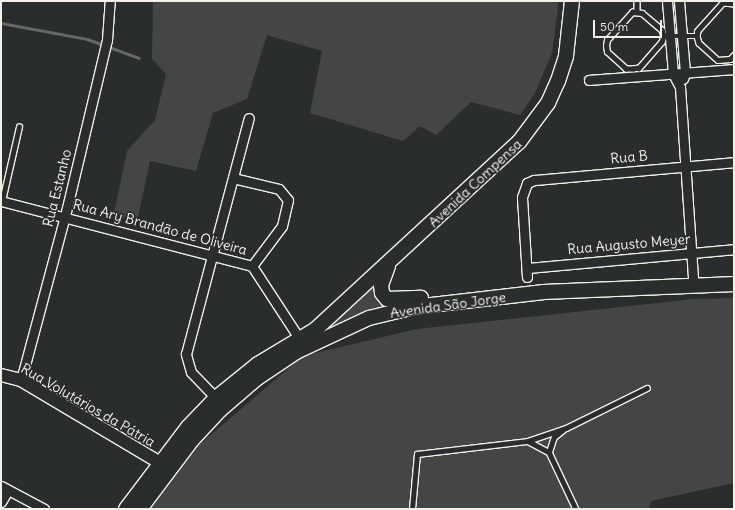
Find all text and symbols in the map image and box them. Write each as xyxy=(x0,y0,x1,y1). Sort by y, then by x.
scale bar xyxy=(595,12,664,38)
text: 50 m xyxy=(600,19,628,34)
street label: Avenida Compensa xyxy=(425,136,525,230)
street label: Rua Estanho xyxy=(39,147,75,229)
street label: Rua B xyxy=(610,147,648,167)
street label: Rua Ary Brandão de Oliveira xyxy=(71,196,249,258)
street label: Rua Augusto Meyer xyxy=(567,230,691,258)
street label: Avenida São Jorge xyxy=(389,289,507,321)
street label: Rua Volutários da Pátria xyxy=(18,360,158,450)

